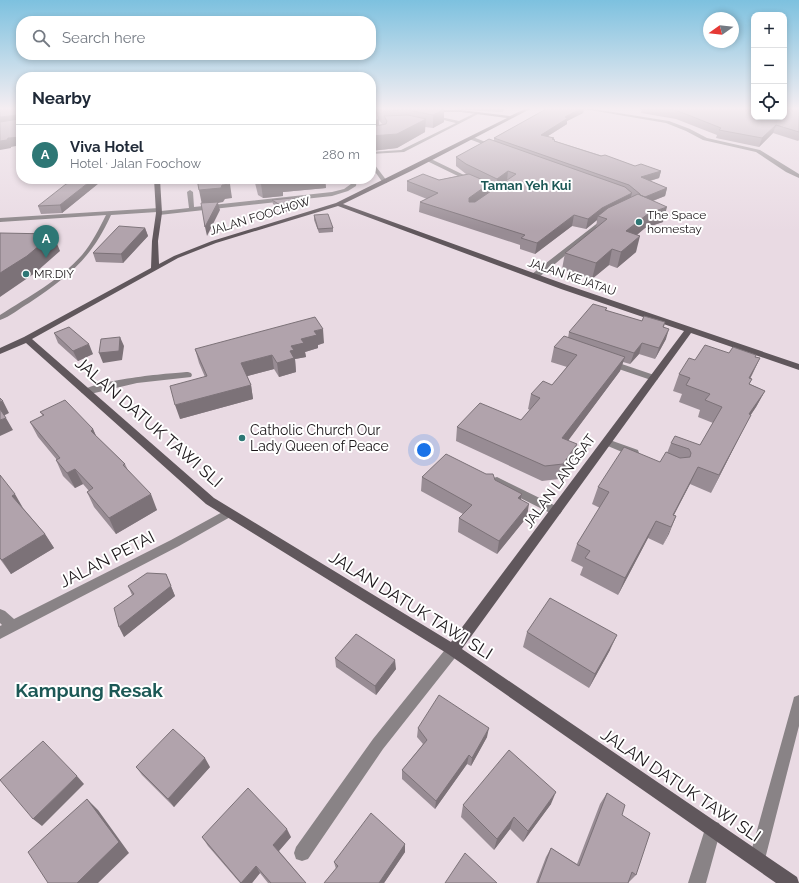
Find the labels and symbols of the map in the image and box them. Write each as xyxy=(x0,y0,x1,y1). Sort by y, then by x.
north arrow xyxy=(703,12,739,48)
district label: Taman Yeh Kui xyxy=(481,178,571,193)
street label: JALAN FOOCHOW xyxy=(208,194,312,238)
place label: The Space homestay xyxy=(647,208,706,236)
marker: The Space homestay xyxy=(634,217,644,227)
pin: A xyxy=(33,225,59,258)
street label: JALAN KEJATAU xyxy=(526,255,618,299)
place label: MR.DIY xyxy=(34,267,74,281)
marker: MR.DIY xyxy=(21,269,31,279)
street label: JALAN DATUK TAWI SLI xyxy=(71,353,227,491)
place label: Catholic Church Our Lady Queen of Peace xyxy=(250,422,389,454)
street label: JALAN LANGSAT xyxy=(520,431,599,531)
marker: Catholic Church Our Lady Queen of Peace xyxy=(237,433,247,443)
your location xyxy=(414,440,434,460)
street label: JALAN PETAI xyxy=(56,526,158,592)
street label: JALAN DATUK TAWI SLI xyxy=(326,547,496,663)
district label: Kampung Resak xyxy=(15,679,163,701)
street label: JALAN DATUK TAWI SLI xyxy=(597,724,765,846)

